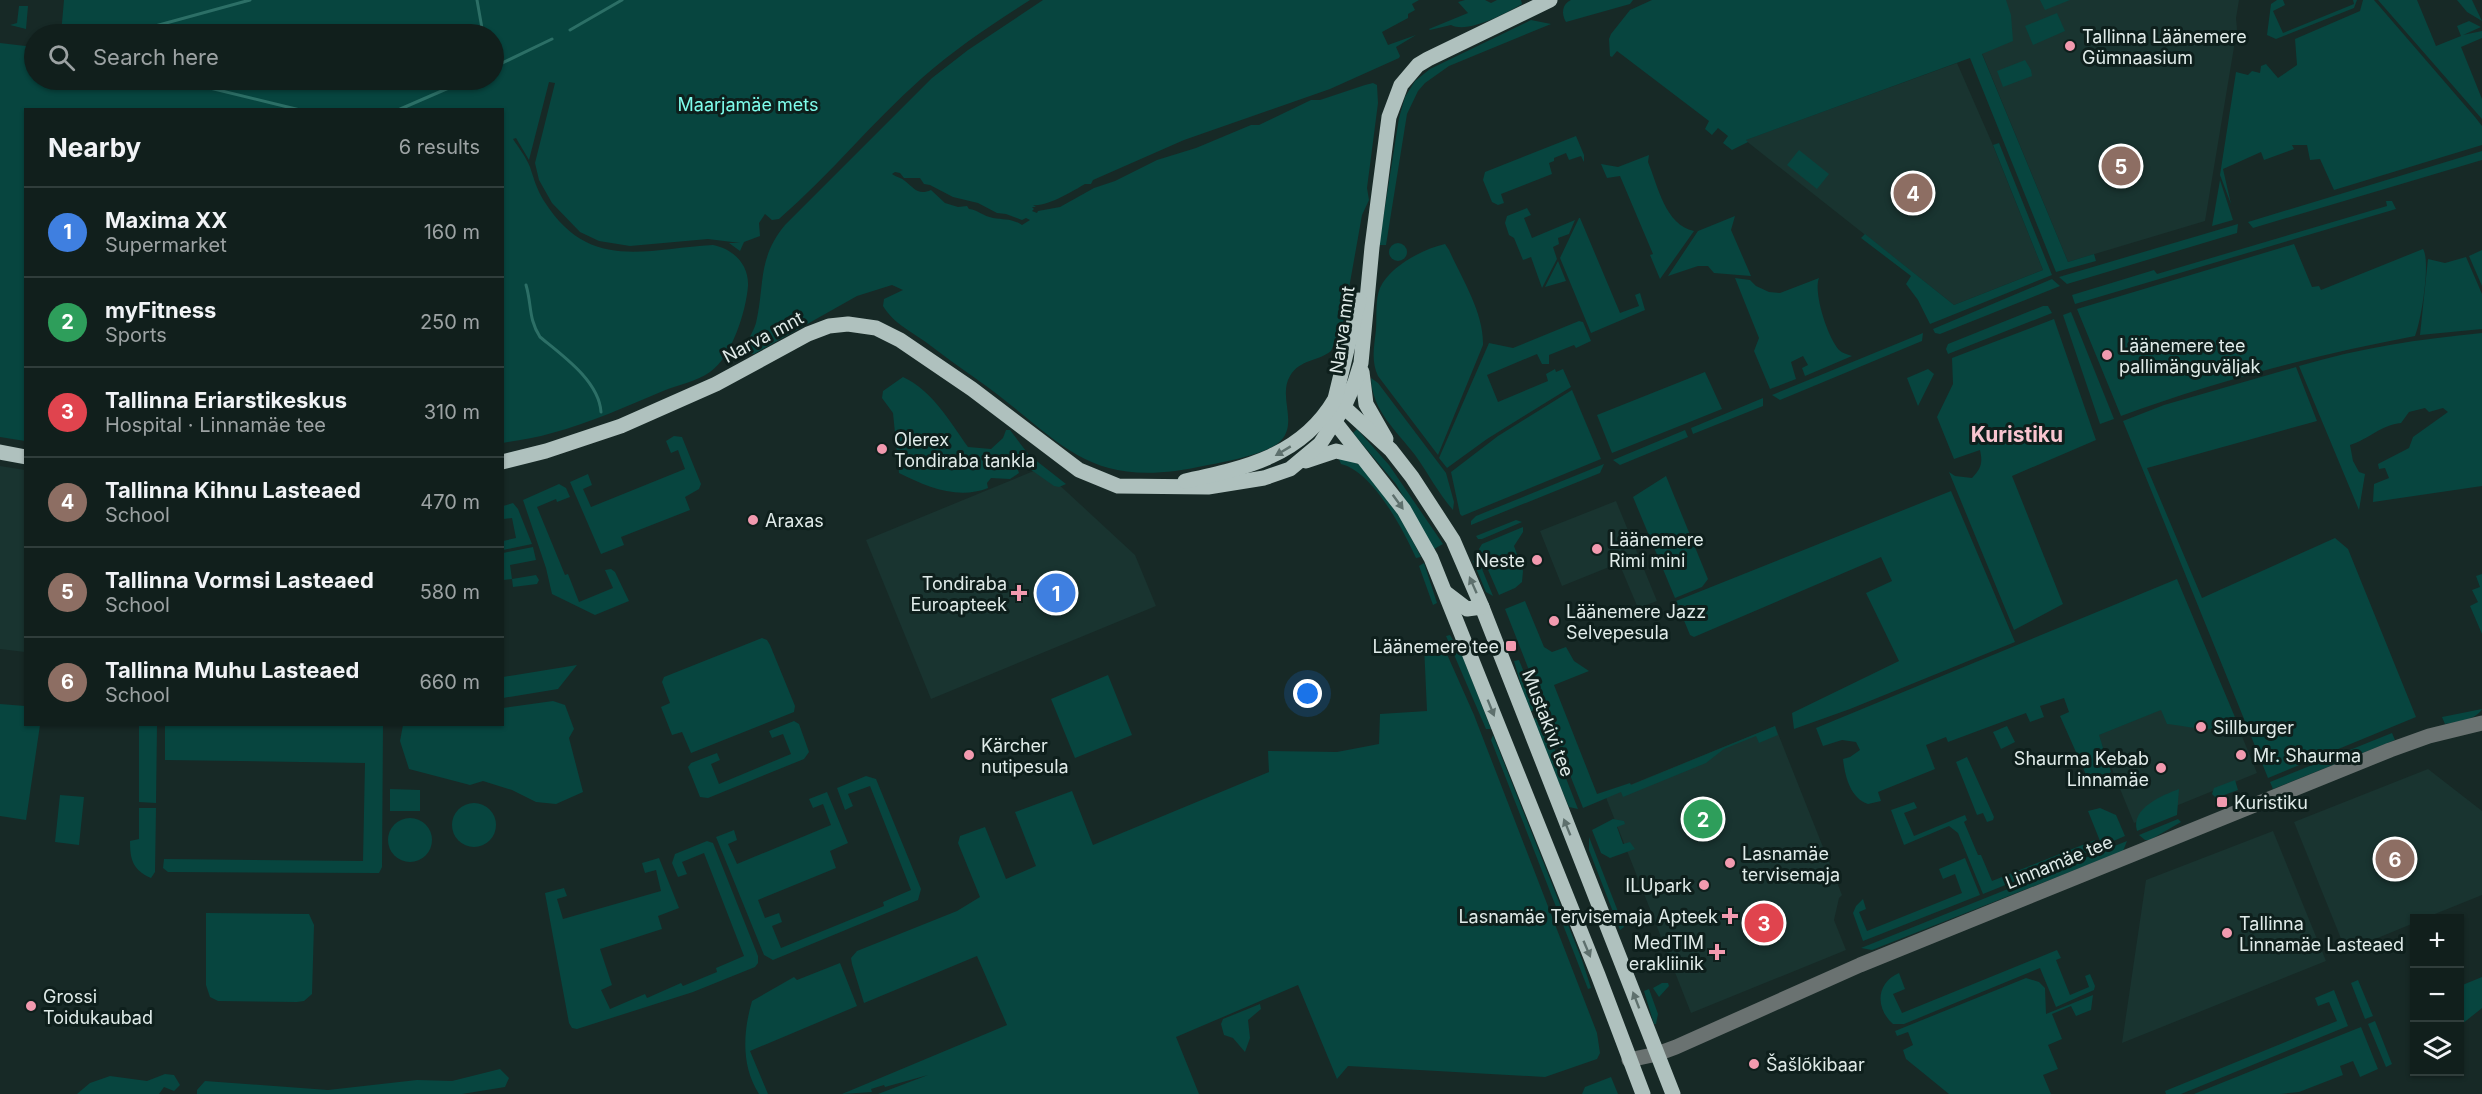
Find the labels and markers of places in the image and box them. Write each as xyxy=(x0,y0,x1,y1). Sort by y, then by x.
place label: Tallinna Läänemere Gümnaasium xyxy=(2082,26,2247,68)
marker: Tallinna Läänemere Gümnaasium xyxy=(2063,39,2077,53)
pin: 5 xyxy=(2102,144,2140,188)
pin: 4 xyxy=(1894,170,1932,216)
place label: Läänemere tee pallimänguväljak xyxy=(2119,335,2261,377)
marker: Läänemere tee pallimänguväljak xyxy=(2100,348,2114,362)
place label: Olerex Tondiraba tankla xyxy=(894,429,1035,471)
marker: Olerex Tondiraba tankla xyxy=(875,442,889,456)
place label: Araxas xyxy=(765,510,824,531)
marker: Araxas xyxy=(746,513,760,527)
place label: Läänemere Rimi mini xyxy=(1609,529,1704,571)
marker: Läänemere Rimi mini xyxy=(1590,542,1604,556)
place label: Neste xyxy=(1475,550,1525,571)
marker: Neste xyxy=(1530,553,1544,567)
pin: 1 xyxy=(1036,570,1076,616)
place label: Tondiraba Euroapteek xyxy=(910,573,1007,615)
marker: Tondiraba Euroapteek xyxy=(1012,586,1026,600)
place label: Läänemere Jazz Selvepesula xyxy=(1566,601,1706,643)
marker: Läänemere Jazz Selvepesula xyxy=(1547,614,1561,628)
place label: Läänemere tee xyxy=(1372,636,1499,657)
marker: Läänemere tee xyxy=(1504,639,1518,653)
place label: Sillburger xyxy=(2213,717,2294,738)
marker: Sillburger xyxy=(2194,720,2208,734)
place label: Kärcher nutipesula xyxy=(981,735,1069,777)
place label: Mr. Shaurma xyxy=(2253,745,2361,766)
marker: Kärcher nutipesula xyxy=(962,748,976,762)
place label: Shaurma Kebab Linnamäe xyxy=(2014,748,2149,790)
marker: Mr. Shaurma xyxy=(2234,748,2248,762)
marker: Shaurma Kebab Linnamäe xyxy=(2154,761,2168,775)
place label: Kuristiku xyxy=(2234,792,2308,813)
marker: Kuristiku xyxy=(2215,795,2229,809)
pin: 2 xyxy=(1684,796,1722,842)
pin: 6 xyxy=(2376,836,2414,882)
place label: Lasnamäe tervisemaja xyxy=(1742,843,1840,885)
marker: Lasnamäe tervisemaja xyxy=(1723,856,1737,870)
place label: ILUpark xyxy=(1625,875,1692,896)
marker: ILUpark xyxy=(1697,878,1711,892)
pin: 3 xyxy=(1744,900,1784,946)
place label: Lasnamäe Tervisemaja Apteek xyxy=(1458,906,1718,927)
marker: Lasnamäe Tervisemaja Apteek xyxy=(1723,909,1737,923)
place label: Tallinna Linnamäe Lasteaed xyxy=(2239,913,2404,955)
marker: Tallinna Linnamäe Lasteaed xyxy=(2220,926,2234,940)
place label: MedTIM erakliinik xyxy=(1629,932,1704,974)
marker: MedTIM erakliinik xyxy=(1708,943,1726,961)
place label: Grossi Toidukaubad xyxy=(43,986,153,1028)
marker: Grossi Toidukaubad xyxy=(24,999,38,1013)
place label: Šašlõkibaar xyxy=(1766,1053,1865,1075)
marker: Šašlõkibaar xyxy=(1747,1057,1761,1071)

